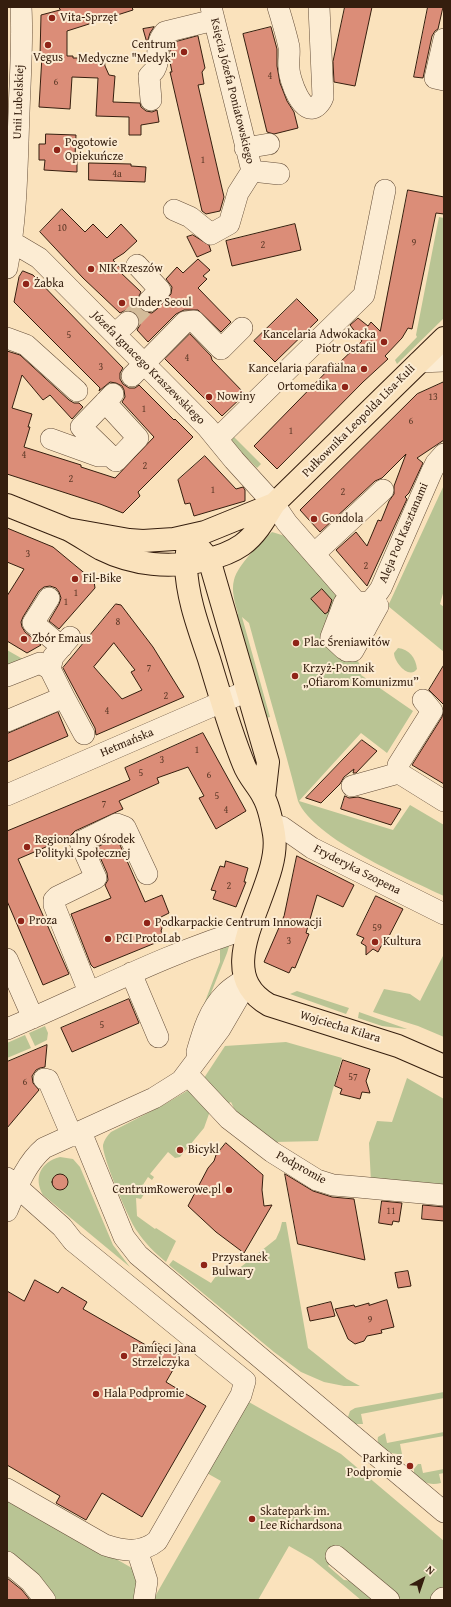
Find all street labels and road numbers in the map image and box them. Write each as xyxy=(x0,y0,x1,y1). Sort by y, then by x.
street label: Księcia Józefa Poniatowskiego xyxy=(207,17,257,165)
street label: Unii Lubelskiej xyxy=(11,64,27,140)
street label: Józefa Ignacego Kraszewskiego xyxy=(88,308,208,428)
street label: Pułkownika Leopolda Lisa-Kuli xyxy=(300,362,418,480)
street label: Aleja Pod Kasztanami xyxy=(376,481,432,585)
street label: Hetmańska xyxy=(98,725,156,761)
street label: Fryderyka Szopena xyxy=(311,842,403,898)
street label: Wojciecha Kilara xyxy=(298,1008,382,1046)
street label: Podpromie xyxy=(273,1148,329,1188)

